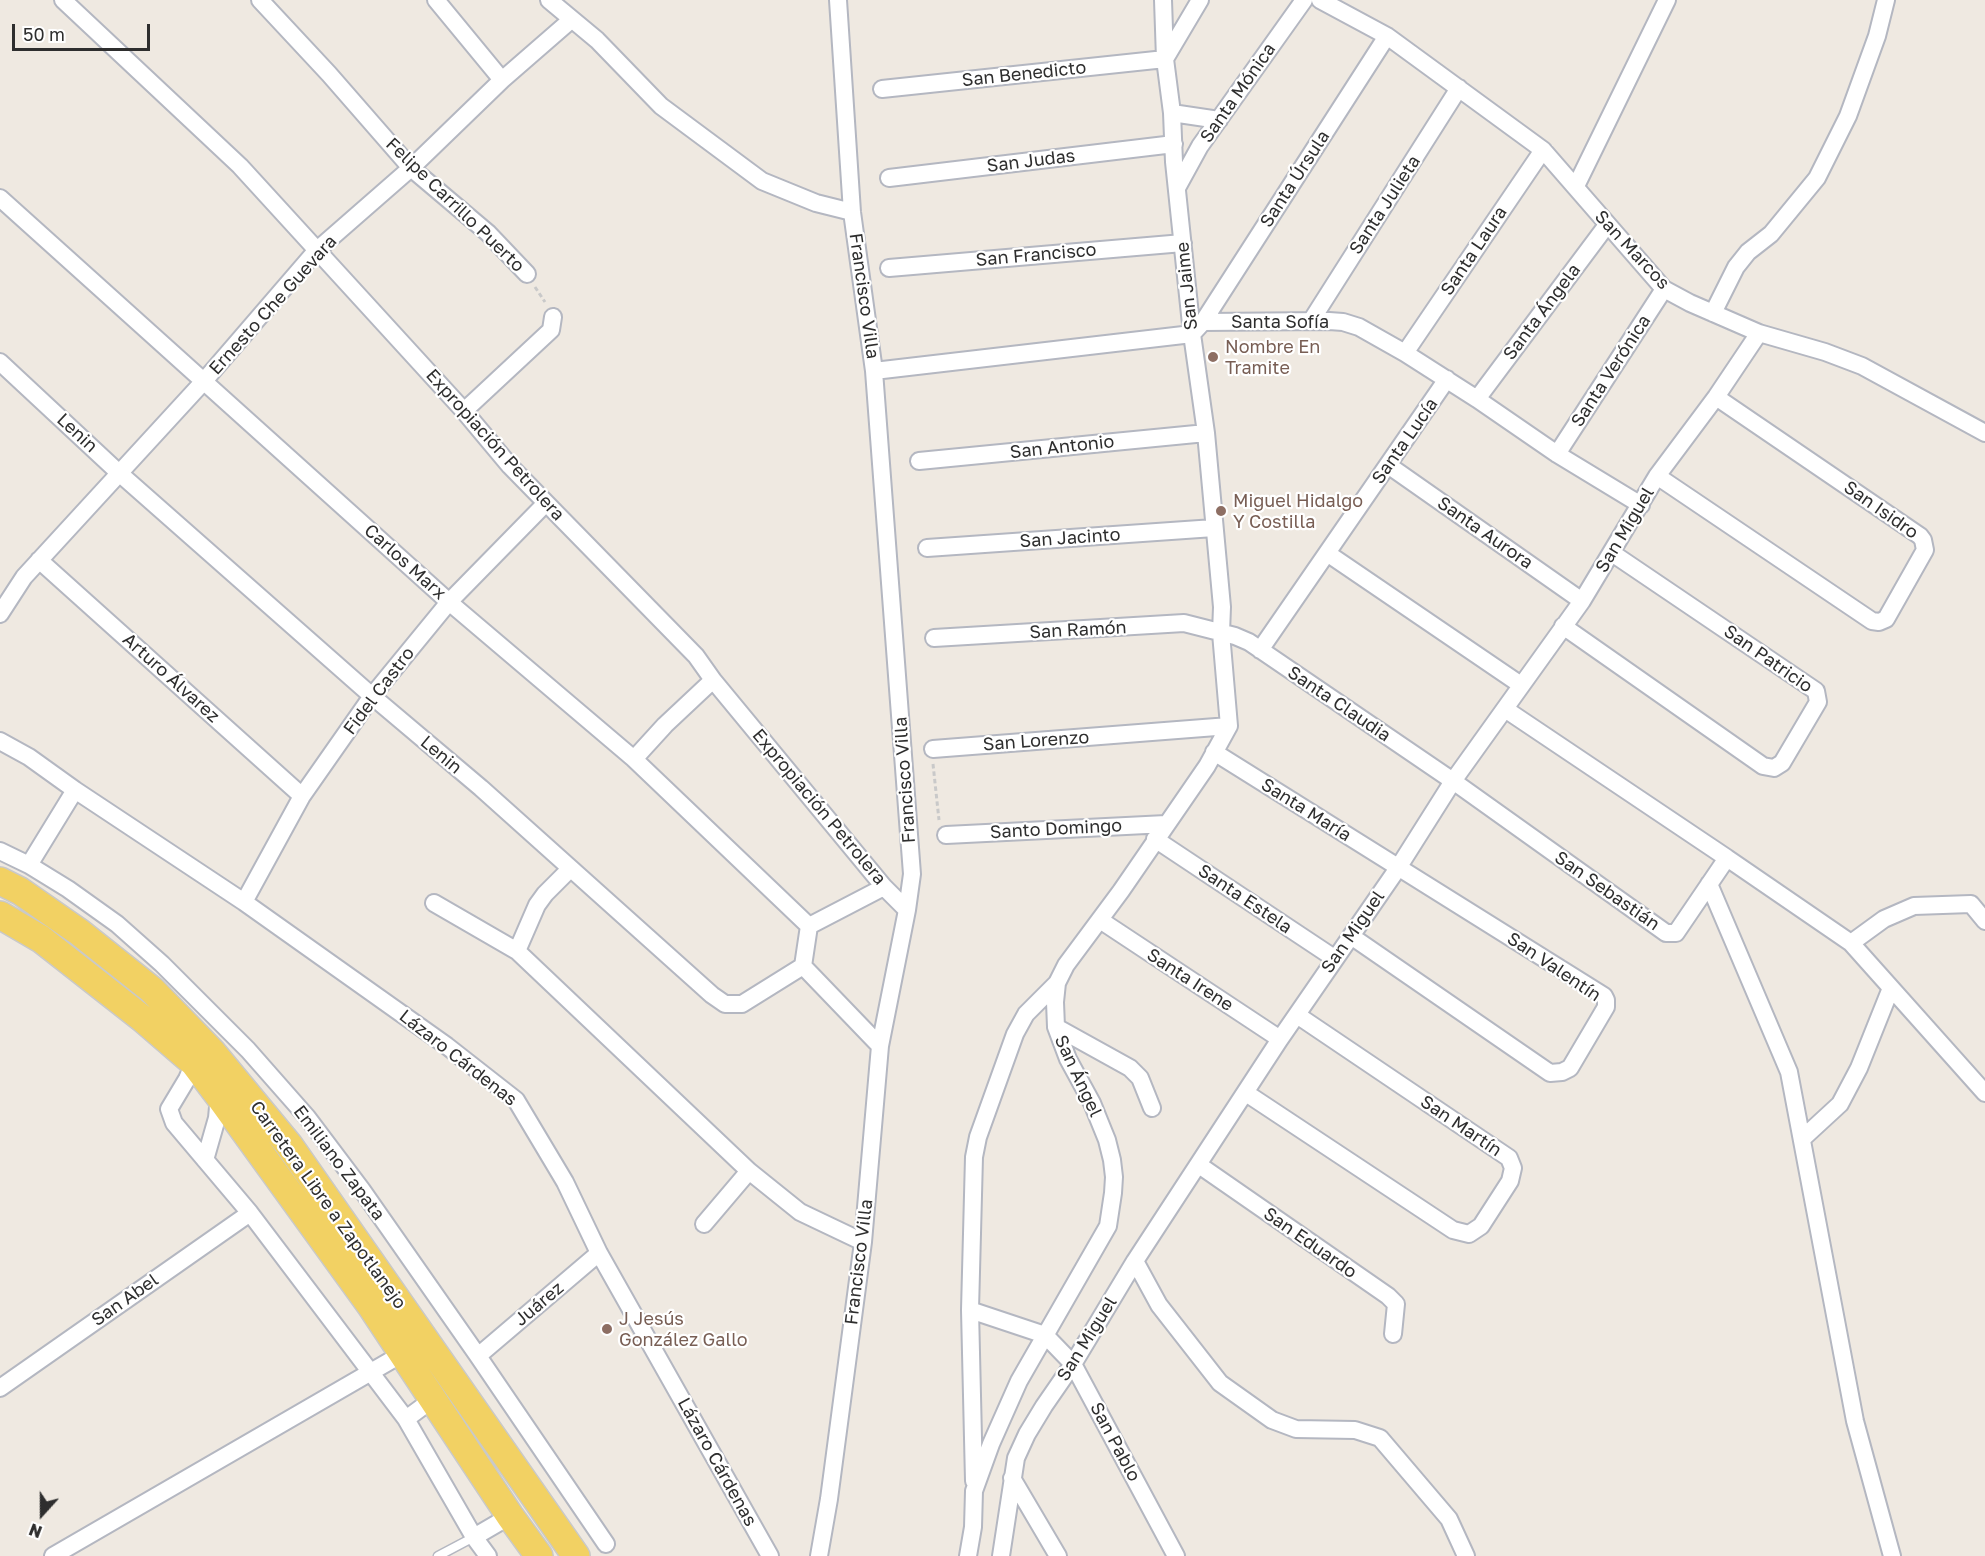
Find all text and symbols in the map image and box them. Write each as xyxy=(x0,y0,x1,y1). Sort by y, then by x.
scale bar xyxy=(15,12,153,50)
text: 50 m xyxy=(23,23,65,45)
street label: Santa Mónica xyxy=(1196,39,1280,147)
street label: San Benedicto xyxy=(961,57,1087,91)
street label: Santa Úrsula xyxy=(1256,127,1334,231)
street label: Felipe Carrillo Puerto xyxy=(381,133,529,277)
street label: San Judas xyxy=(986,145,1076,177)
street label: Santa Julieta xyxy=(1345,151,1425,259)
street label: Santa Laura xyxy=(1436,202,1512,300)
street label: San Marcos xyxy=(1590,206,1674,294)
street label: Ernesto Che Guevara xyxy=(205,231,341,379)
street label: Francisco Villa xyxy=(844,232,884,360)
street label: San Francisco xyxy=(975,239,1097,271)
street label: San Jaime xyxy=(1172,241,1202,331)
street label: Santa Ángela xyxy=(1499,260,1585,364)
street label: Santa Sofía xyxy=(1231,311,1329,333)
street label: Santa Verónica xyxy=(1567,311,1655,431)
place label: Nombre En Tramite xyxy=(1225,336,1320,378)
marker: Nombre En Tramite xyxy=(1206,350,1220,364)
street label: Expropiación Petrolera xyxy=(421,365,569,525)
street label: Santa Lucía xyxy=(1367,394,1443,488)
street label: Lenin xyxy=(52,409,102,457)
street label: San Antonio xyxy=(1009,431,1115,463)
street label: San Isidro xyxy=(1840,476,1922,544)
street label: San Miguel xyxy=(1591,483,1659,577)
place label: Miguel Hidalgo Y Costilla xyxy=(1233,490,1363,532)
street label: Santa Aurora xyxy=(1433,492,1537,574)
marker: Miguel Hidalgo Y Costilla xyxy=(1214,504,1228,518)
street label: Carlos Marx xyxy=(360,520,450,604)
street label: San Jacinto xyxy=(1019,524,1121,552)
street label: San Ramón xyxy=(1029,617,1127,643)
street label: San Patricio xyxy=(1719,621,1817,697)
street label: Arturo Álvarez xyxy=(118,629,224,727)
street label: Fidel Castro xyxy=(339,643,419,739)
street label: Santa Claudia xyxy=(1283,662,1395,746)
street label: Francisco Villa xyxy=(890,716,920,844)
street label: Expropiación Petrolera xyxy=(748,725,890,889)
street label: San Lorenzo xyxy=(982,727,1090,755)
street label: Lenin xyxy=(416,731,466,779)
street label: Santa María xyxy=(1257,774,1355,846)
street label: Santo Domingo xyxy=(989,815,1123,843)
street label: San Sebastián xyxy=(1550,847,1664,935)
street label: Santa Estela xyxy=(1194,860,1296,938)
street label: San Miguel xyxy=(1317,887,1389,977)
street label: San Valentín xyxy=(1503,928,1605,1006)
street label: Santa Irene xyxy=(1143,944,1237,1016)
street label: Lázaro Cárdenas xyxy=(395,1005,521,1111)
street label: San Ángel xyxy=(1050,1032,1106,1120)
street label: San Martín xyxy=(1416,1091,1506,1161)
street label: Carretera Libre a Zapotlanejo xyxy=(245,1097,411,1313)
street label: Emiliano Zapata xyxy=(289,1101,389,1225)
street label: Francisco Villa xyxy=(841,1198,877,1326)
street label: San Eduardo xyxy=(1259,1203,1361,1283)
street label: San Abel xyxy=(87,1269,163,1331)
street label: Juárez xyxy=(510,1277,568,1331)
street label: San Miguel xyxy=(1052,1293,1122,1385)
place label: J Jesús González Gallo xyxy=(619,1308,748,1350)
marker: J Jesús González Gallo xyxy=(600,1322,614,1336)
street label: Lázaro Cárdenas xyxy=(673,1394,761,1530)
street label: San Pablo xyxy=(1085,1399,1145,1485)
north arrow xyxy=(12,1484,72,1544)
text: N xyxy=(26,1519,45,1542)

